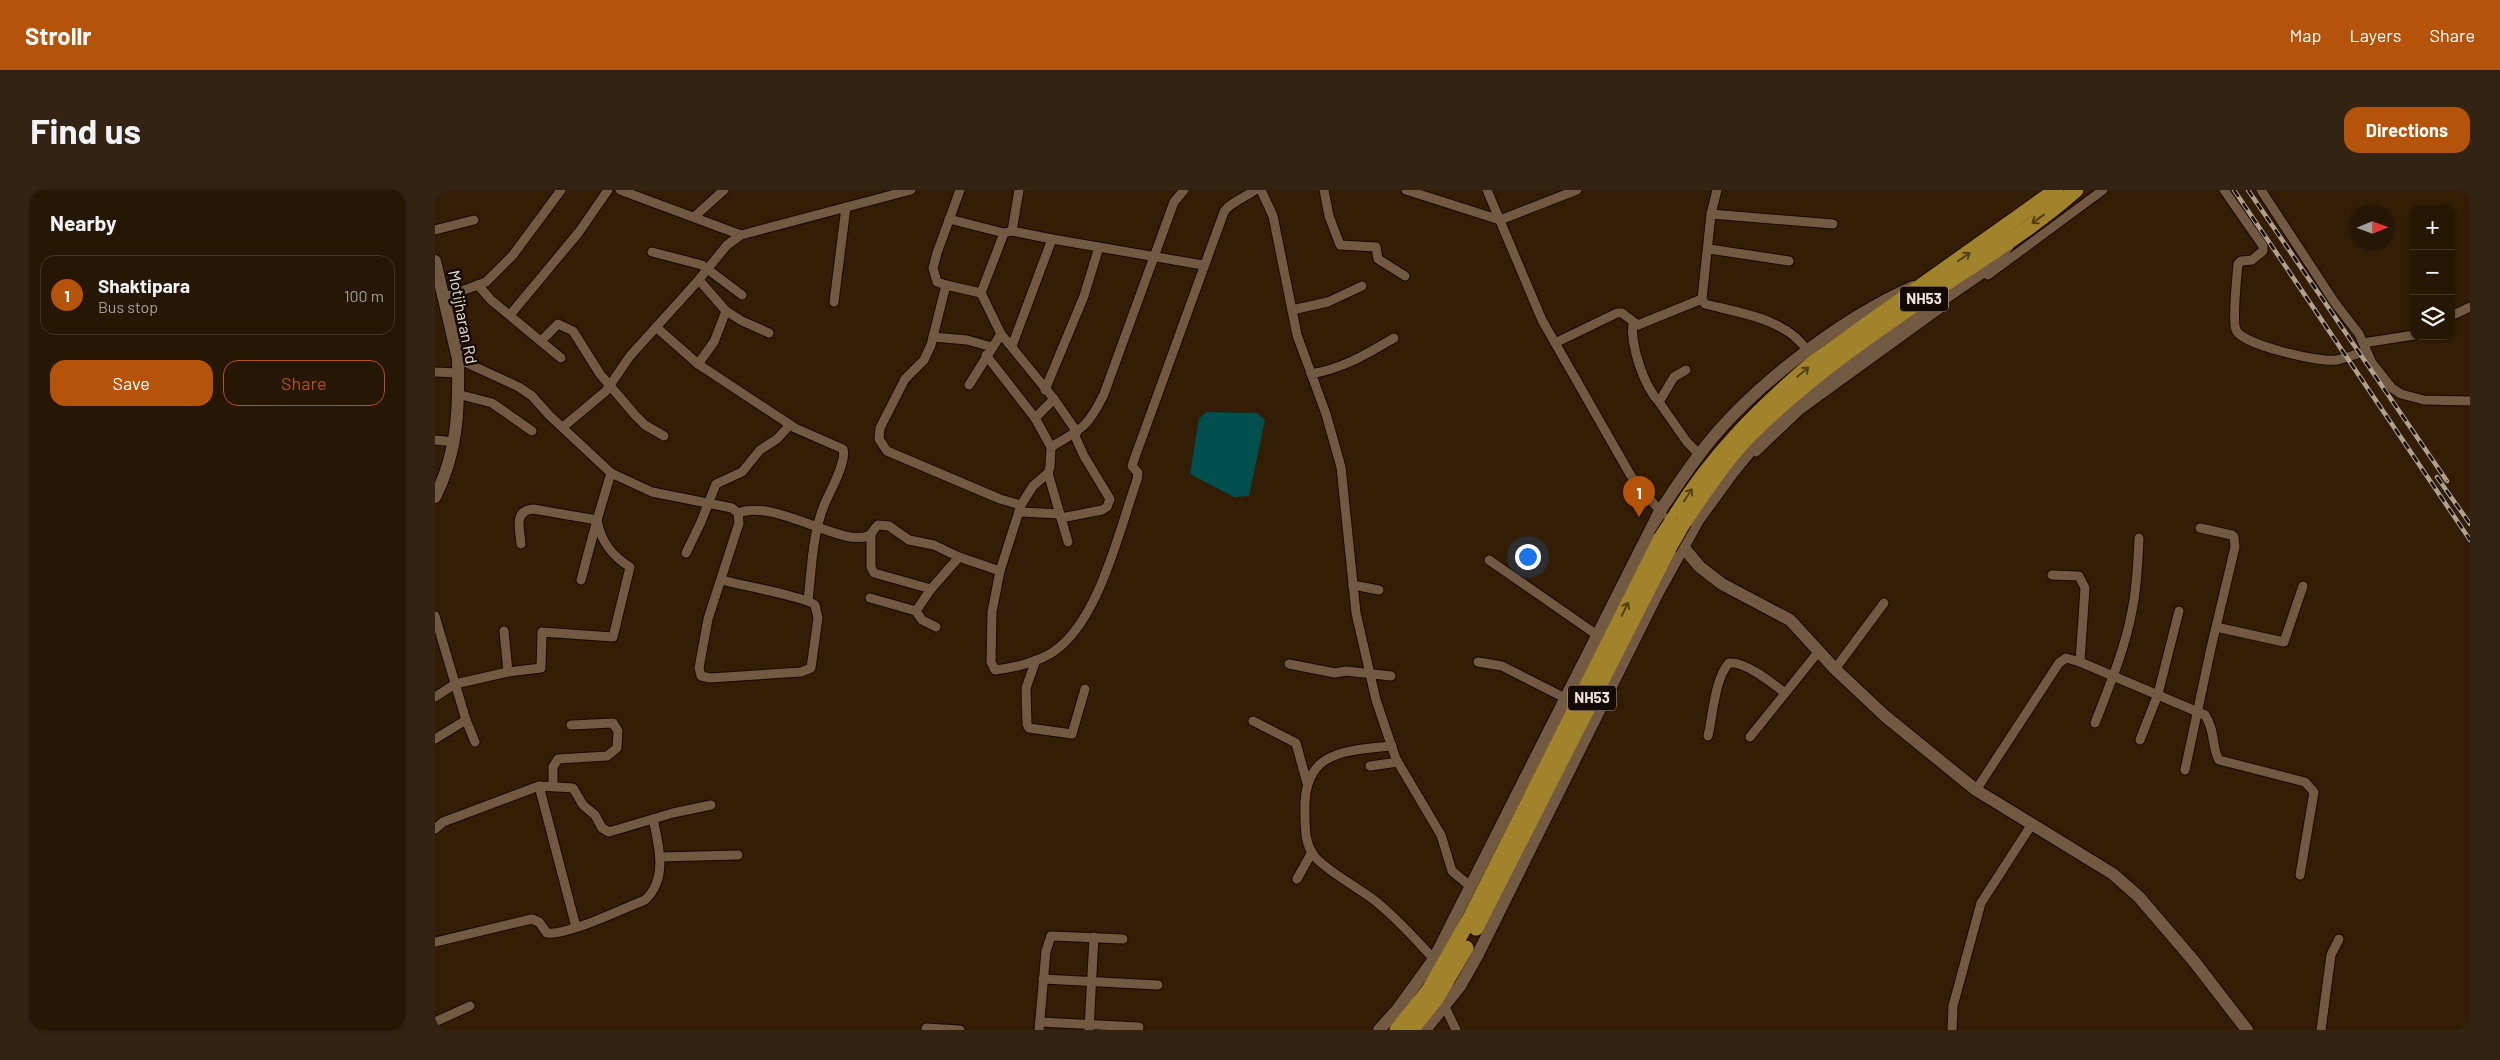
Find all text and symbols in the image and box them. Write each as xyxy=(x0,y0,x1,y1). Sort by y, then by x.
text: Strollr xyxy=(25,21,92,50)
text: Map xyxy=(2289,24,2321,46)
text: Layers xyxy=(2349,24,2402,46)
text: Share xyxy=(2430,24,2475,46)
button: Directions xyxy=(2344,107,2470,153)
text: Find us xyxy=(30,109,141,151)
north arrow xyxy=(2350,205,2395,250)
map controls xyxy=(2410,205,2455,340)
button: + xyxy=(2410,205,2455,250)
text: Nearby xyxy=(50,210,116,235)
one-way arrow xyxy=(2032,214,2045,225)
button: − xyxy=(2410,250,2455,295)
one-way arrow xyxy=(1957,252,1971,262)
street label: Motijharan Rd xyxy=(445,268,482,365)
text: Shaktipara xyxy=(98,274,190,297)
text: 1 xyxy=(64,286,70,305)
text: 100 m xyxy=(344,286,384,305)
road number: NH53 xyxy=(1900,286,1948,312)
button: layers xyxy=(2410,295,2455,340)
text: Bus stop xyxy=(98,297,158,316)
button: Save xyxy=(50,360,213,406)
button: Share xyxy=(223,360,385,406)
one-way arrow xyxy=(1797,366,1810,377)
pin: 1 xyxy=(1623,476,1655,517)
one-way arrow xyxy=(1684,489,1694,503)
your location xyxy=(1515,544,1541,570)
one-way arrow xyxy=(1620,602,1630,617)
road number: NH53 xyxy=(1568,686,1616,710)

